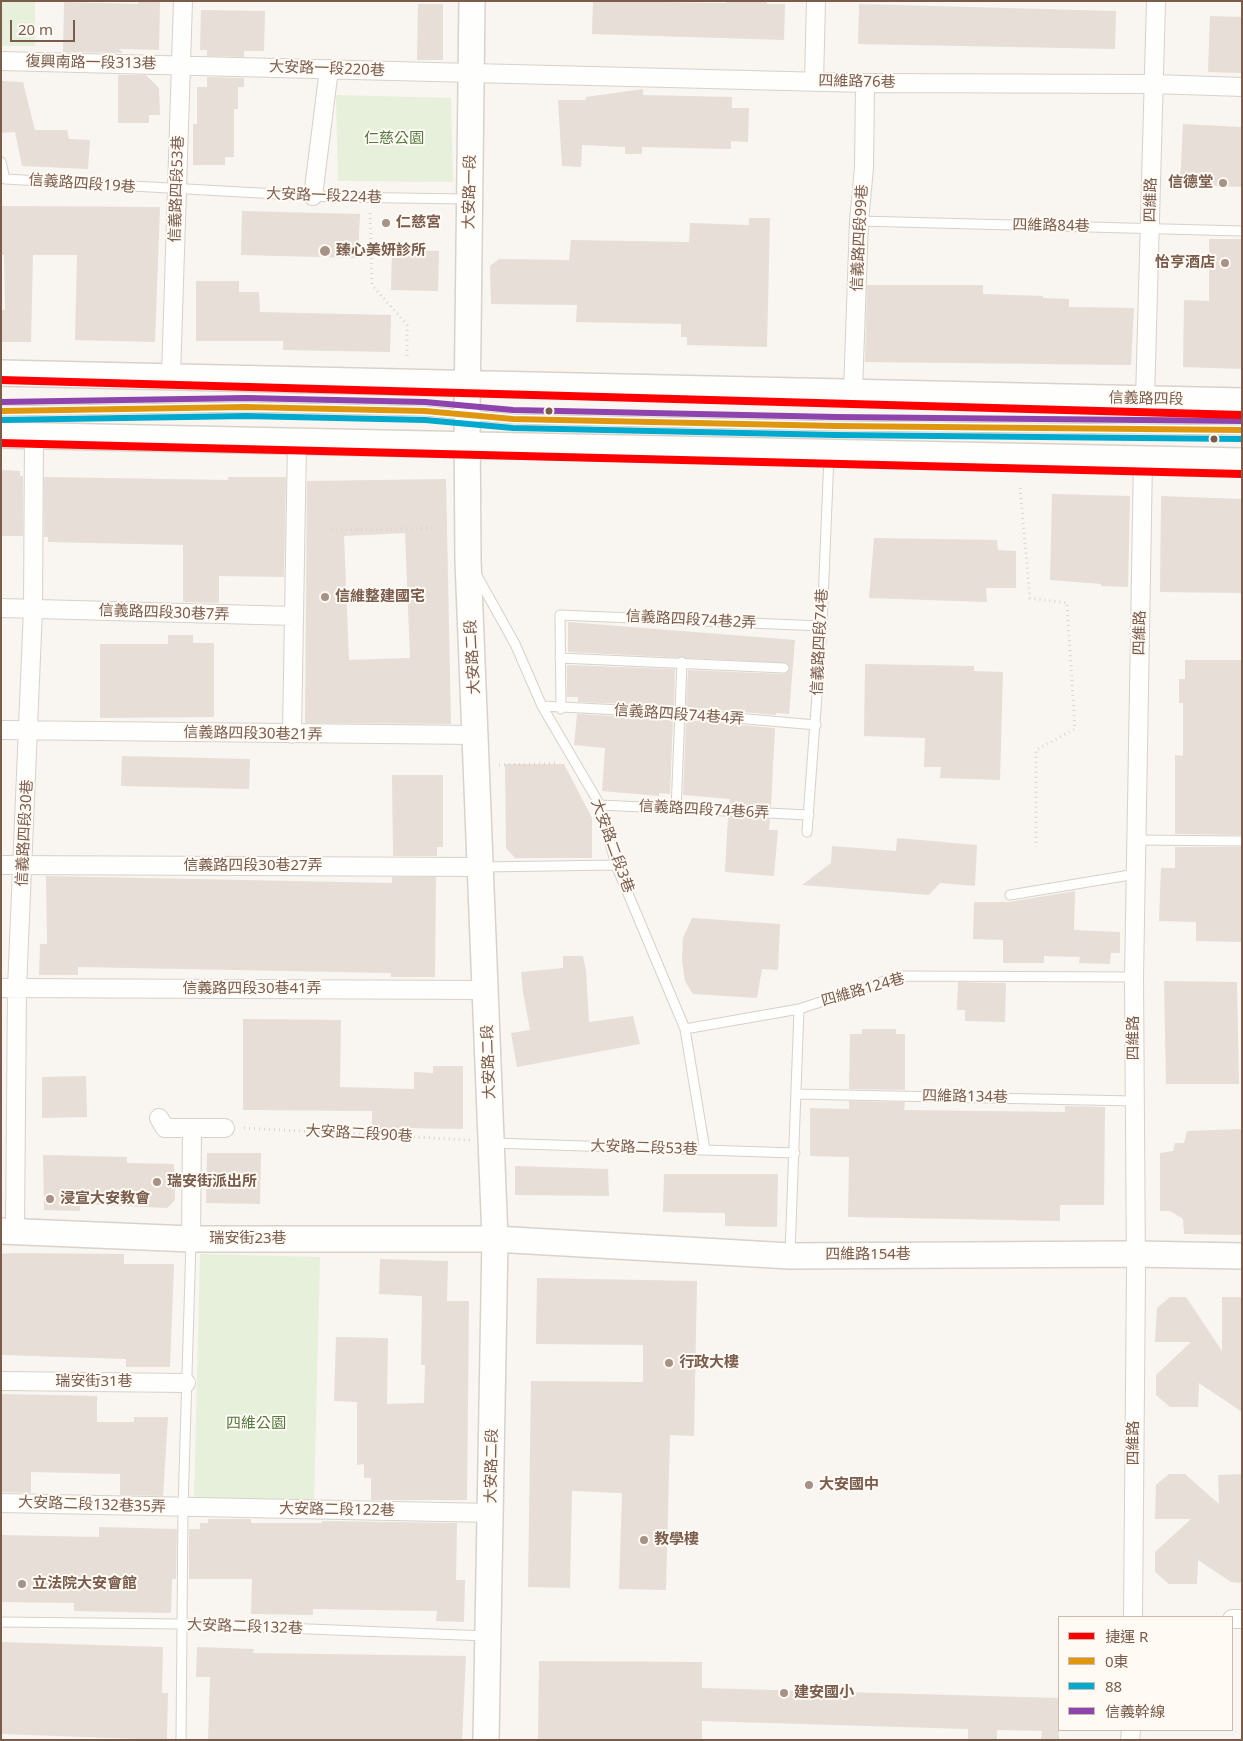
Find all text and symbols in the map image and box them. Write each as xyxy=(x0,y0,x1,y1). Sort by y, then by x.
scale bar xyxy=(12,10,78,42)
text: 20 m xyxy=(18,19,53,39)
street label: 復興南路一段313巷 xyxy=(25,53,157,73)
street label: 大安路一段220巷 xyxy=(269,58,385,80)
street label: 四維路76巷 xyxy=(818,72,896,92)
park label: 仁慈公園 xyxy=(364,130,424,148)
street label: 信義路四段53巷 xyxy=(166,135,188,243)
street label: 大安路一段 xyxy=(460,154,480,230)
street label: 信義路四段19巷 xyxy=(28,171,136,197)
place label: 信德堂 xyxy=(1168,174,1213,192)
street label: 四維路 xyxy=(1142,177,1160,223)
marker: 信德堂 xyxy=(1217,177,1229,189)
street label: 信義路四段99巷 xyxy=(848,184,872,292)
street label: 大安路一段224巷 xyxy=(266,185,382,207)
place label: 仁慈宮 xyxy=(396,214,441,232)
street label: 四維路84巷 xyxy=(1012,216,1090,236)
marker: 仁慈宮 xyxy=(380,217,392,229)
place label: 臻心美妍診所 xyxy=(336,242,426,260)
marker: 臻心美妍診所 xyxy=(318,244,332,258)
place label: 怡亨酒店 xyxy=(1155,254,1215,272)
marker: 怡亨酒店 xyxy=(1219,257,1231,269)
street label: 信義路四段 xyxy=(1108,389,1184,409)
unlabelled marker xyxy=(544,406,554,416)
unlabelled marker xyxy=(1209,434,1219,444)
place label: 信維整建國宅 xyxy=(335,588,425,606)
street label: 信義路四段74巷 xyxy=(808,588,832,696)
marker: 信維整建國宅 xyxy=(319,591,331,603)
street label: 信義路四段30巷7弄 xyxy=(98,602,230,624)
street label: 信義路四段74巷2弄 xyxy=(625,608,757,632)
street label: 四維路 xyxy=(1131,610,1149,656)
street label: 大安路二段 xyxy=(462,619,484,695)
street label: 信義路四段74巷4弄 xyxy=(613,701,745,729)
street label: 信義路四段30巷21弄 xyxy=(183,724,323,744)
street label: 信義路四段30巷 xyxy=(13,779,37,887)
street label: 大安路二段3巷 xyxy=(587,797,637,895)
street label: 信義路四段74巷6弄 xyxy=(638,798,770,822)
street label: 信義路四段30巷27弄 xyxy=(183,857,323,875)
street label: 四維路124巷 xyxy=(819,970,907,1010)
street label: 信義路四段30巷41弄 xyxy=(182,980,322,998)
street label: 四維路 xyxy=(1125,1016,1143,1060)
street label: 大安路二段 xyxy=(479,1024,499,1100)
street label: 四維路134巷 xyxy=(922,1087,1008,1107)
street label: 大安路二段90巷 xyxy=(305,1122,413,1146)
street label: 大安路二段53巷 xyxy=(590,1137,698,1159)
place label: 瑞安街派出所 xyxy=(167,1173,257,1191)
marker: 瑞安街派出所 xyxy=(151,1176,163,1188)
place label: 浸宣大安教會 xyxy=(60,1190,150,1208)
marker: 浸宣大安教會 xyxy=(44,1193,56,1205)
street label: 瑞安街23巷 xyxy=(209,1230,287,1248)
street label: 四維路154巷 xyxy=(825,1246,911,1264)
place label: 行政大樓 xyxy=(679,1354,739,1372)
marker: 行政大樓 xyxy=(663,1357,675,1369)
street label: 瑞安街31巷 xyxy=(55,1373,133,1391)
park label: 四維公園 xyxy=(226,1415,286,1433)
street label: 四維路 xyxy=(1125,1421,1143,1465)
street label: 大安路二段 xyxy=(482,1428,502,1504)
place label: 大安國中 xyxy=(819,1476,879,1494)
marker: 大安國中 xyxy=(803,1479,815,1491)
street label: 大安路二段132巷35弄 xyxy=(18,1493,166,1517)
street label: 大安路二段122巷 xyxy=(279,1500,395,1520)
place label: 教學樓 xyxy=(654,1531,699,1549)
marker: 教學樓 xyxy=(638,1534,650,1546)
place label: 立法院大安會館 xyxy=(32,1575,137,1593)
marker: 立法院大安會館 xyxy=(16,1578,28,1590)
street label: 大安路二段132巷 xyxy=(187,1616,303,1638)
legend xyxy=(1058,1616,1233,1731)
text: 捷運 R xyxy=(1105,1626,1148,1646)
text: 0東 xyxy=(1105,1651,1129,1671)
text: 88 xyxy=(1105,1676,1122,1696)
place label: 建安國小 xyxy=(794,1684,854,1702)
marker: 建安國小 xyxy=(778,1687,790,1699)
text: 信義幹線 xyxy=(1105,1701,1165,1721)

